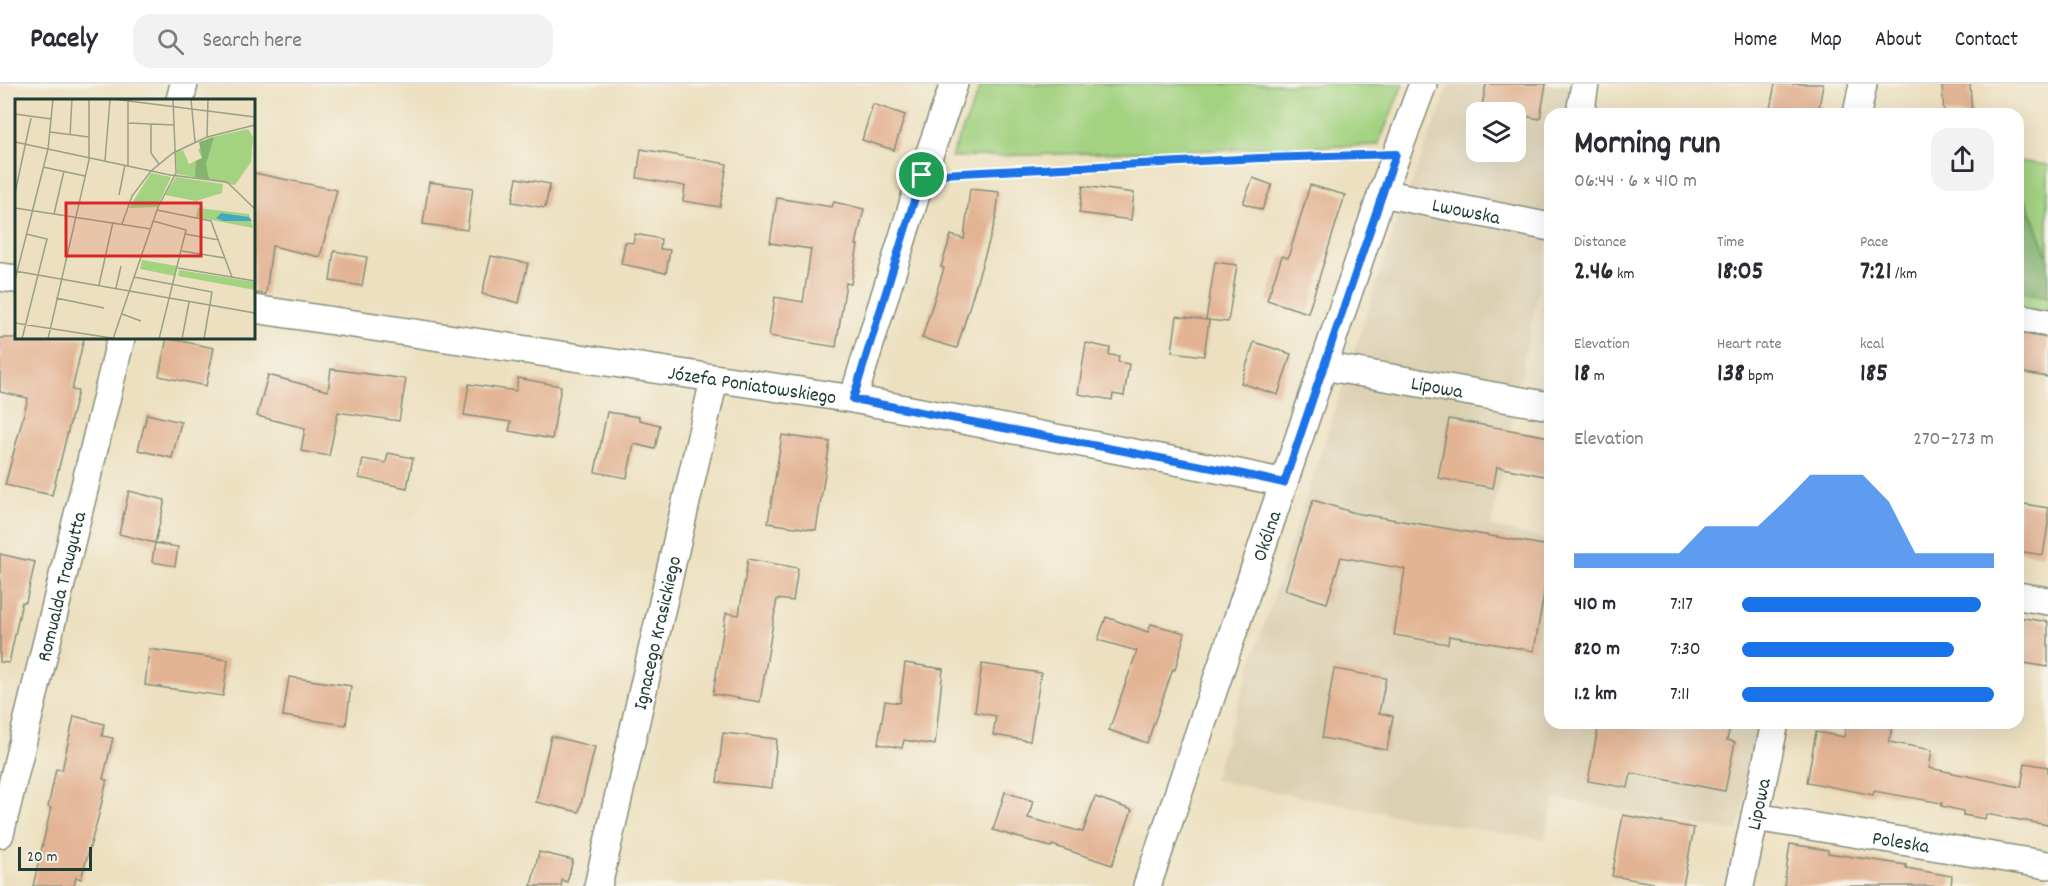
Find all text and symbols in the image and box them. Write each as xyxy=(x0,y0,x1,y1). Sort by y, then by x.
search box xyxy=(133,14,553,68)
text: Pacely xyxy=(30,21,97,61)
icon: search xyxy=(154,25,187,58)
text: Search here xyxy=(202,26,302,57)
text: Home xyxy=(1733,26,1777,56)
text: Map xyxy=(1810,26,1842,56)
text: About xyxy=(1875,26,1922,56)
text: Contact xyxy=(1955,26,2018,56)
inset map xyxy=(15,99,255,339)
map controls xyxy=(1466,102,1526,162)
button: layers xyxy=(1466,102,1526,162)
text: Morning run xyxy=(1574,122,1721,169)
button: share xyxy=(1931,128,1994,191)
pin xyxy=(896,149,947,200)
icon: arrive xyxy=(905,158,938,191)
text: 06:44 · 6 × 410 m xyxy=(1574,168,1697,196)
street label: Lwowska xyxy=(1429,192,1503,234)
text: Distance xyxy=(1574,231,1626,254)
text: Time xyxy=(1717,231,1744,254)
text: Pace xyxy=(1860,231,1888,254)
text: 2.46 xyxy=(1574,254,1613,291)
text: 18:05 xyxy=(1717,254,1764,291)
text: 7:21 xyxy=(1860,254,1891,291)
text: km xyxy=(1613,263,1634,286)
text: /km xyxy=(1891,263,1917,286)
text: Elevation xyxy=(1574,333,1630,356)
text: Heart rate xyxy=(1717,333,1782,356)
text: kcal xyxy=(1860,333,1884,356)
text: 18 xyxy=(1574,356,1590,393)
text: 138 xyxy=(1717,356,1745,393)
text: 185 xyxy=(1860,356,1888,393)
street label: Józefa Poniatowskiego xyxy=(666,360,838,413)
text: m xyxy=(1590,365,1605,388)
text: bpm xyxy=(1745,365,1774,388)
street label: Lipowa xyxy=(1409,371,1465,408)
text: Elevation xyxy=(1574,426,1644,454)
text: 270–273 m xyxy=(1913,426,1994,454)
street label: Okólna xyxy=(1247,507,1290,566)
street label: Romualda Traugutta xyxy=(32,508,95,665)
street label: Ignacego Krasickiego xyxy=(628,553,690,713)
text: 410 m xyxy=(1574,591,1616,619)
text: 7:17 xyxy=(1670,591,1693,619)
text: 820 m xyxy=(1574,636,1620,664)
text: 7:30 xyxy=(1670,636,1701,664)
text: 1.2 km xyxy=(1574,681,1617,709)
text: 7:11 xyxy=(1670,681,1690,709)
street label: Lipowa xyxy=(1741,775,1780,833)
street label: Poleska xyxy=(1870,825,1932,862)
scale bar xyxy=(18,844,92,872)
text: 20 m xyxy=(27,846,57,869)

